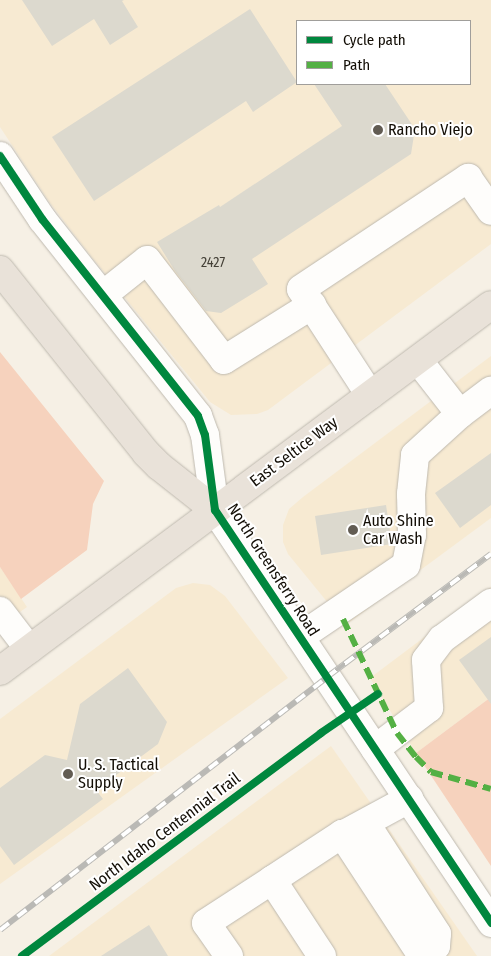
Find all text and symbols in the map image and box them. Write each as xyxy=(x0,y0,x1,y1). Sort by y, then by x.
legend xyxy=(296,20,471,85)
text: Cycle path xyxy=(343,31,406,49)
text: Path xyxy=(343,56,370,74)
place label: Rancho Viejo xyxy=(388,120,473,140)
marker: Rancho Viejo xyxy=(372,124,384,136)
house number: 2427 xyxy=(201,255,225,271)
street label: East Seltice Way xyxy=(246,413,342,491)
street label: North Greensferry Road xyxy=(223,500,323,640)
place label: Auto Shine Car Wash xyxy=(363,511,434,549)
marker: Auto Shine Car Wash xyxy=(347,524,359,536)
place label: U. S. Tactical Supply xyxy=(78,755,159,793)
marker: U. S. Tactical Supply xyxy=(62,768,74,780)
street label: North Idaho Centennial Trail xyxy=(86,769,244,895)

